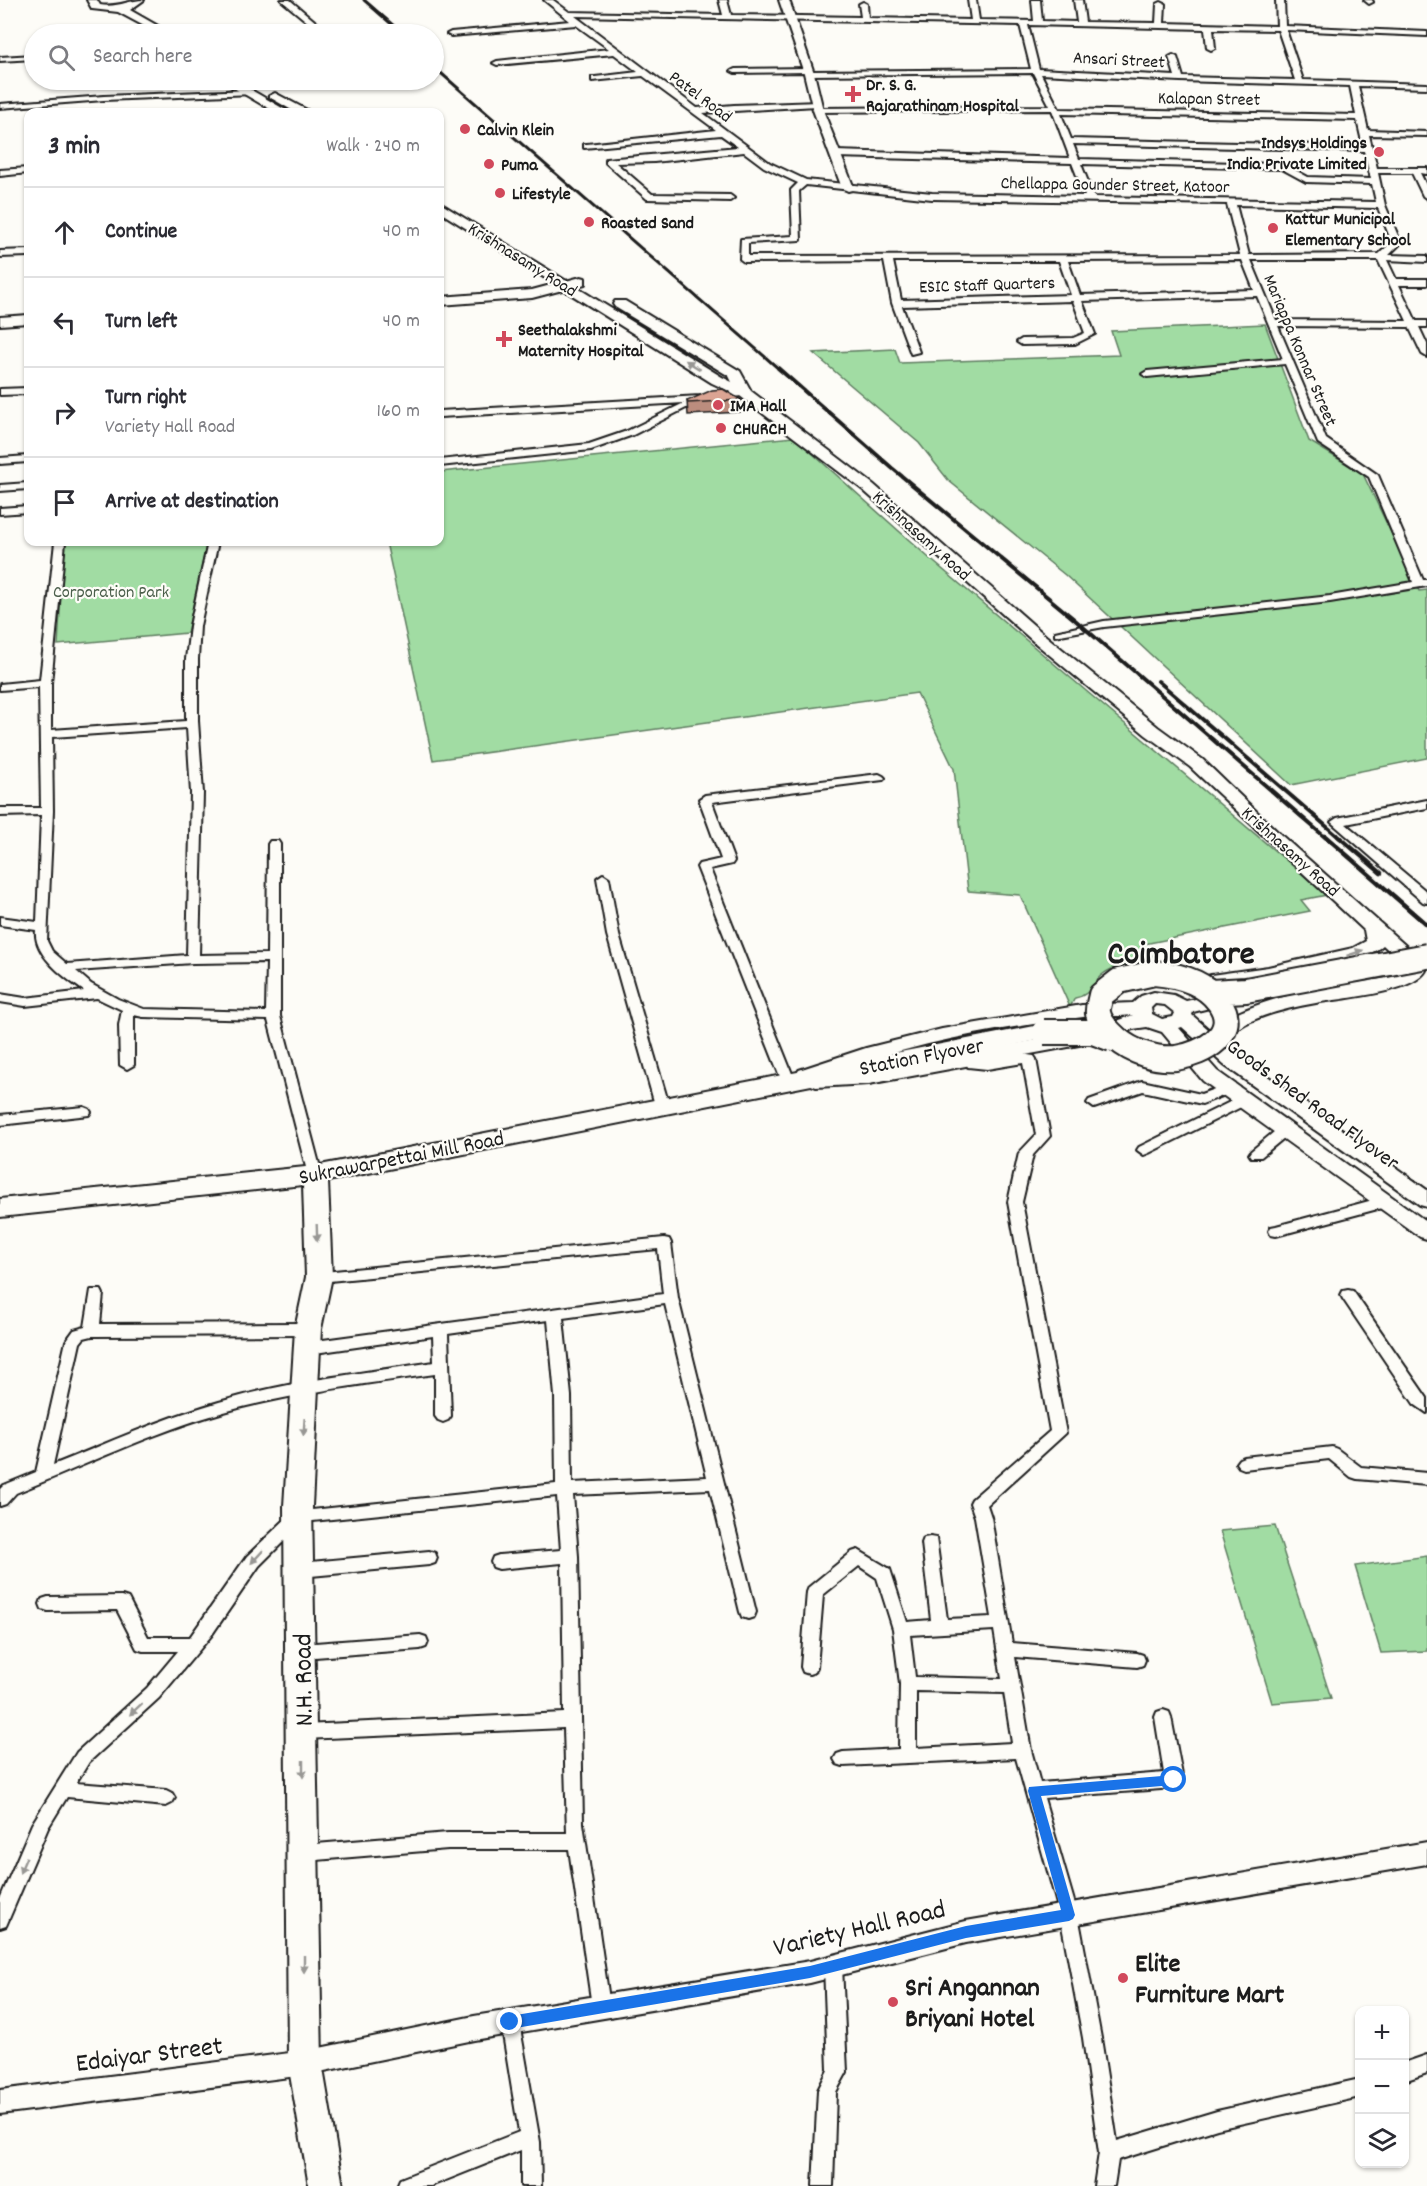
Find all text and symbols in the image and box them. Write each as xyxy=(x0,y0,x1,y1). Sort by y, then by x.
search box xyxy=(24,24,444,90)
icon: search xyxy=(45,41,78,74)
text: Search here xyxy=(93,42,192,73)
street label: Ansari Street xyxy=(1072,47,1166,76)
street label: Patel Road xyxy=(663,66,736,130)
place label: Dr. S. G. Rajarathinam Hospital xyxy=(866,74,1019,120)
marker: Dr. S. G. Rajarathinam Hospital xyxy=(844,85,862,103)
street label: Kalapan Street xyxy=(1158,87,1261,114)
place label: Calvin Klein xyxy=(477,119,554,144)
marker: Calvin Klein xyxy=(458,122,472,136)
text: 3 min xyxy=(48,129,100,166)
place label: Indsys Holdings India Private Limited xyxy=(1227,132,1367,178)
text: Walk · 240 m xyxy=(326,133,420,161)
marker: Indsys Holdings India Private Limited xyxy=(1372,145,1386,159)
place label: Puma xyxy=(501,154,538,179)
marker: Puma xyxy=(482,157,496,171)
street label: Chellappa Gounder Street, Katoor xyxy=(1000,172,1230,201)
place label: Lifestyle xyxy=(512,183,571,208)
marker: Lifestyle xyxy=(493,186,507,200)
place label: Kattur Municipal Elementary School xyxy=(1285,208,1412,254)
place label: Roasted Sand xyxy=(601,212,694,237)
marker: Roasted Sand xyxy=(582,215,596,229)
icon: ahead xyxy=(48,216,81,249)
text: Continue xyxy=(105,217,177,248)
text: 40 m xyxy=(382,218,420,246)
street label: Krishnasamy Road xyxy=(462,218,581,305)
marker: Kattur Municipal Elementary School xyxy=(1266,221,1280,235)
street label: Mariappa Konnar Street xyxy=(1255,271,1342,431)
street label: ESIC Staff Quarters xyxy=(919,272,1056,301)
icon: left xyxy=(48,306,81,339)
text: Turn left xyxy=(105,307,177,338)
text: 40 m xyxy=(382,308,420,336)
place label: Seethalakshmi Maternity Hospital xyxy=(518,319,644,365)
marker: Seethalakshmi Maternity Hospital xyxy=(495,330,513,348)
one-way arrow xyxy=(685,360,702,371)
text: Turn right xyxy=(105,383,187,414)
place label: IMA Hall xyxy=(730,395,787,420)
icon: right xyxy=(48,396,81,429)
text: 160 m xyxy=(377,398,420,426)
marker: IMA Hall xyxy=(711,398,725,412)
text: Variety Hall Road xyxy=(105,414,235,442)
place label: CHURCH xyxy=(733,418,787,443)
marker: CHURCH xyxy=(714,421,728,435)
icon: arrive xyxy=(48,486,81,519)
street label: Krishnasamy Road xyxy=(866,486,975,588)
text: Arrive at destination xyxy=(105,487,279,518)
park label: Corporation Park xyxy=(53,581,169,606)
street label: Krishnasamy Road xyxy=(1235,802,1344,904)
district label: Coimbatore xyxy=(1107,932,1255,981)
one-way arrow xyxy=(1346,947,1364,957)
street label: Station Flyover xyxy=(857,1031,987,1086)
street label: Goods Shed Road Flyover xyxy=(1219,1032,1405,1180)
street label: Sukrawarpettai Mill Road xyxy=(296,1124,507,1195)
one-way arrow xyxy=(312,1223,322,1242)
one-way arrow xyxy=(299,1417,308,1436)
one-way arrow xyxy=(251,1550,265,1564)
street label: N.H. Road xyxy=(285,1633,326,1727)
one-way arrow xyxy=(128,1702,143,1716)
one-way arrow xyxy=(298,1759,308,1778)
route start xyxy=(1160,1766,1186,1792)
one-way arrow xyxy=(18,1856,28,1874)
street label: Variety Hall Road xyxy=(770,1892,950,1969)
place label: Elite Furniture Mart xyxy=(1135,1946,1284,2016)
one-way arrow xyxy=(299,1954,309,1973)
place label: Sri Angannan Briyani Hotel xyxy=(905,1970,1040,2040)
marker: Elite Furniture Mart xyxy=(1116,1971,1130,1985)
marker: Sri Angannan Briyani Hotel xyxy=(886,1995,900,2009)
map controls xyxy=(1355,2006,1409,2168)
button: + xyxy=(1355,2006,1409,2060)
route end xyxy=(496,2008,522,2034)
street label: Edaiyar Street xyxy=(74,2028,225,2085)
button: − xyxy=(1355,2060,1409,2114)
button: layers xyxy=(1355,2114,1409,2168)

